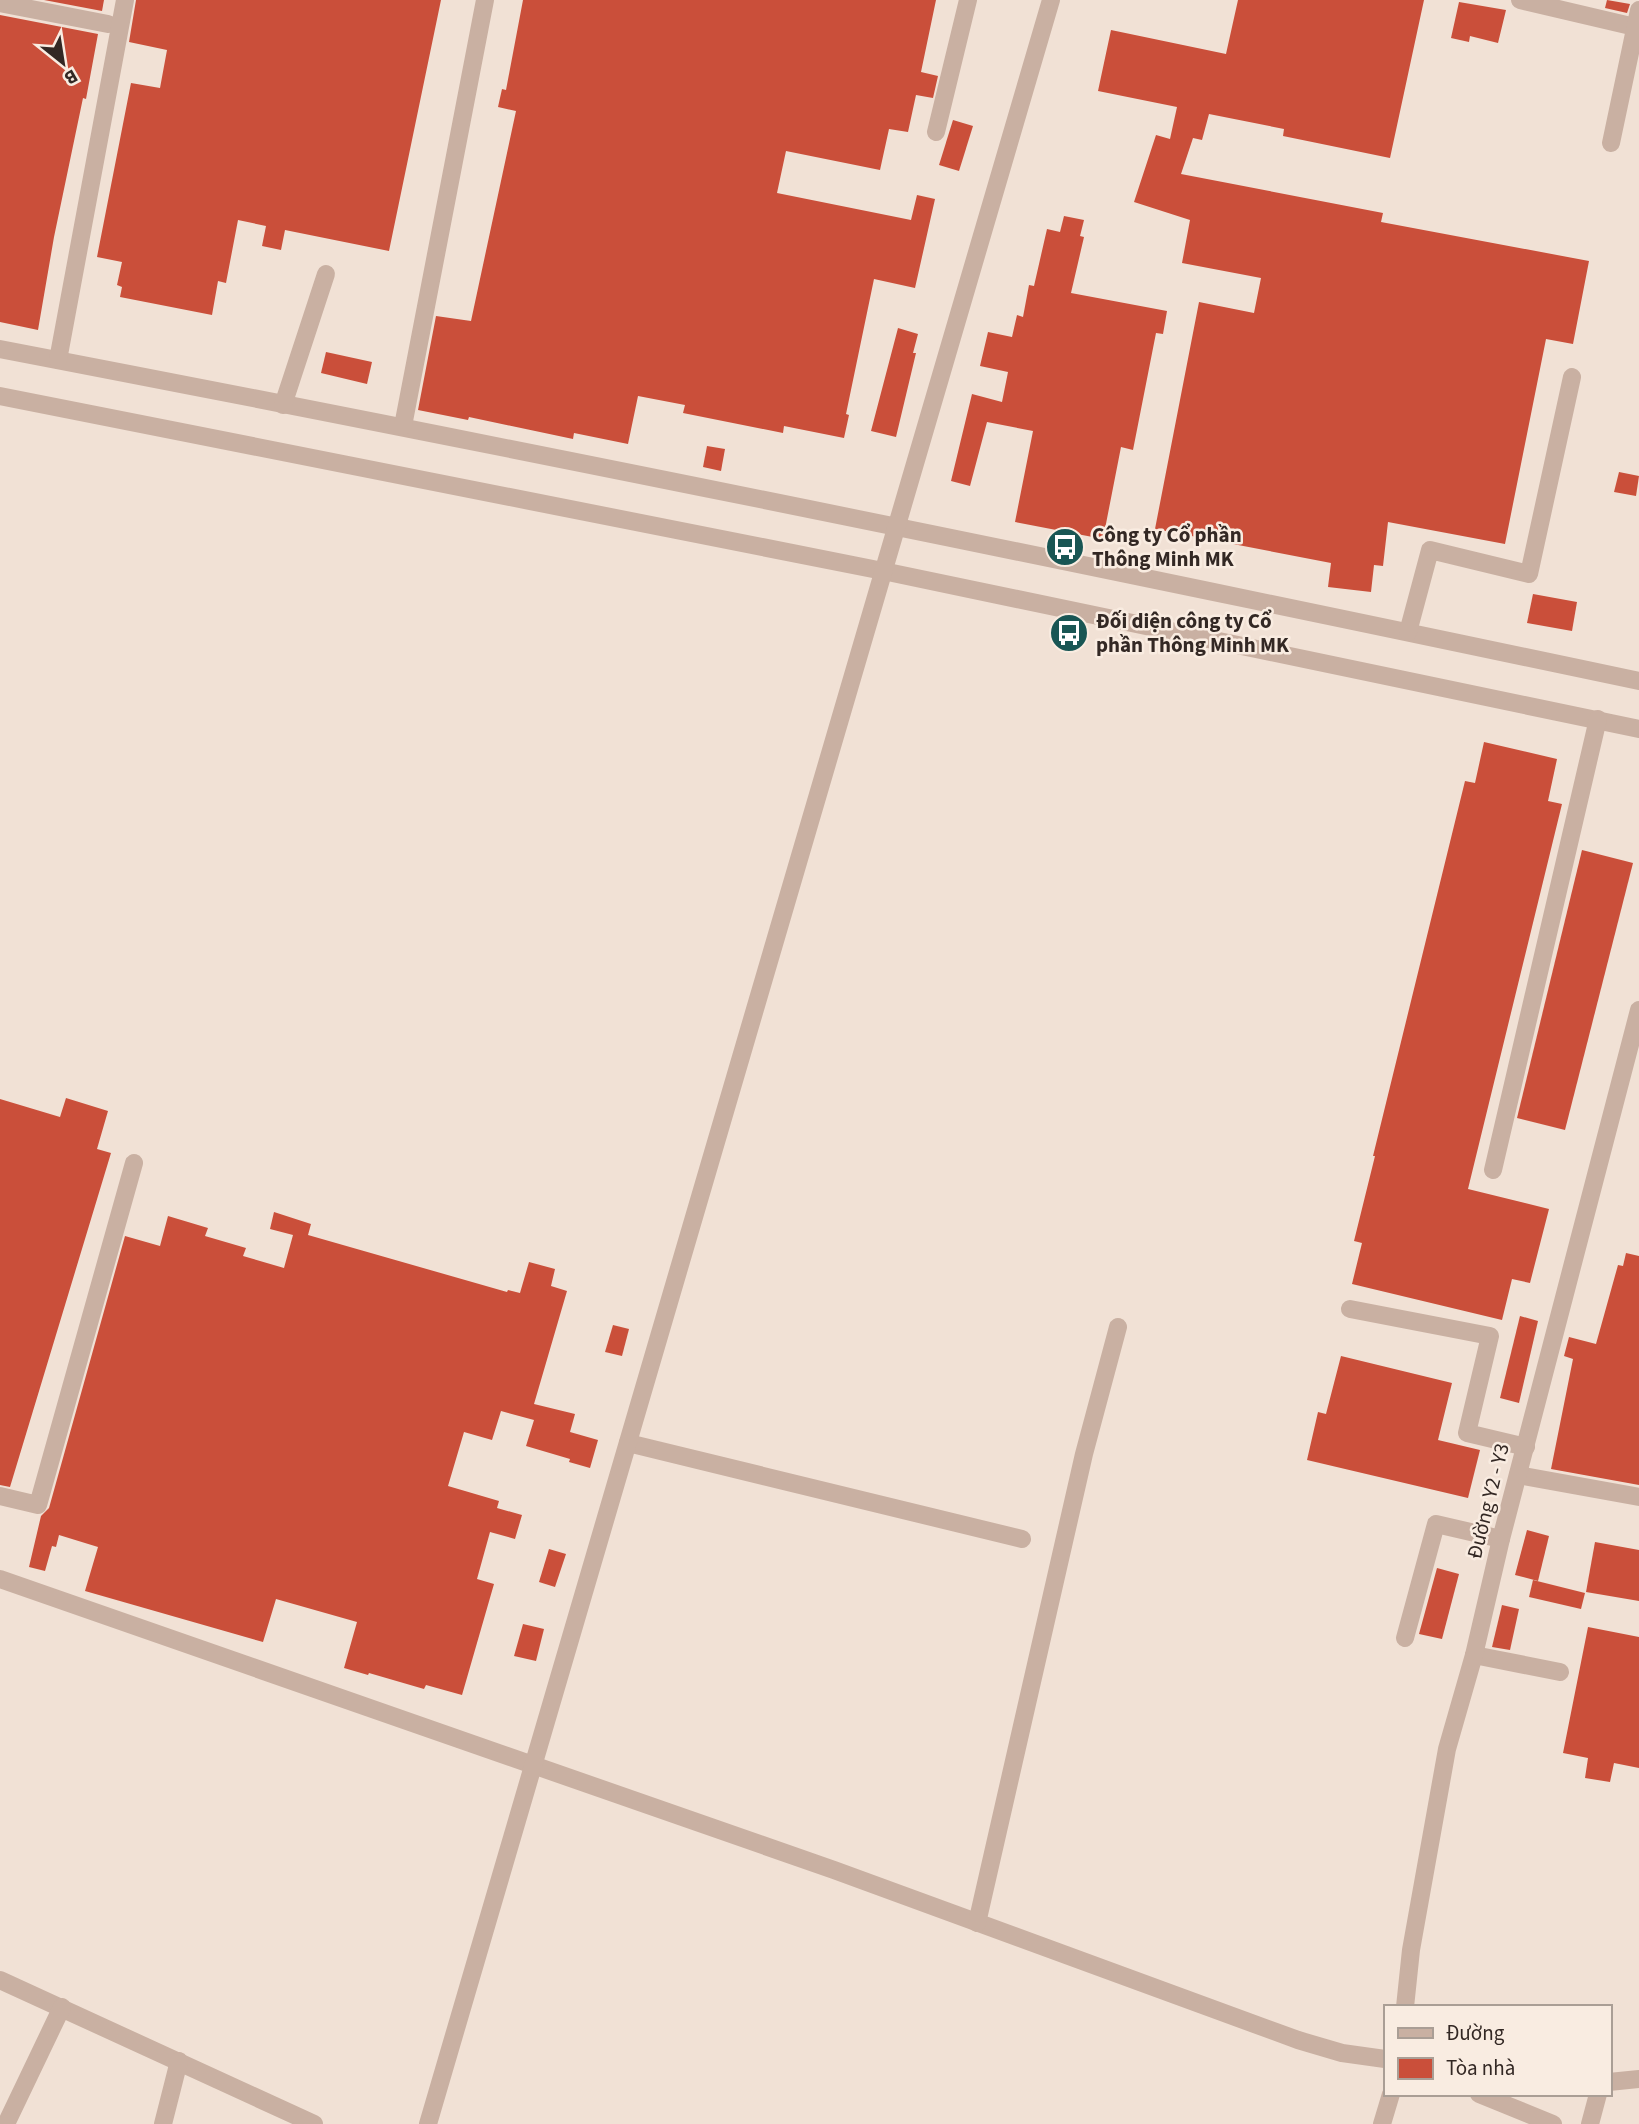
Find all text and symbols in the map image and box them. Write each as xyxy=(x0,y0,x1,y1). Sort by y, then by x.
north arrow xyxy=(28,28,98,98)
text: B xyxy=(59,62,82,91)
place label: Công ty Cổ phần Thông Minh MK xyxy=(1092,520,1242,574)
bus stop icon: Công ty Cổ phần Thông Minh MK xyxy=(1044,526,1086,568)
place label: Đối diện công ty Cổ phần Thông Minh MK xyxy=(1096,606,1290,660)
bus stop icon: Đối diện công ty Cổ phần Thông Minh MK xyxy=(1048,612,1090,654)
street label: Đường Y2 - Y3 xyxy=(1459,1440,1517,1562)
legend xyxy=(1384,2005,1611,2096)
text: Đường xyxy=(1446,2018,1505,2048)
text: Tòa nhà xyxy=(1446,2053,1515,2083)

